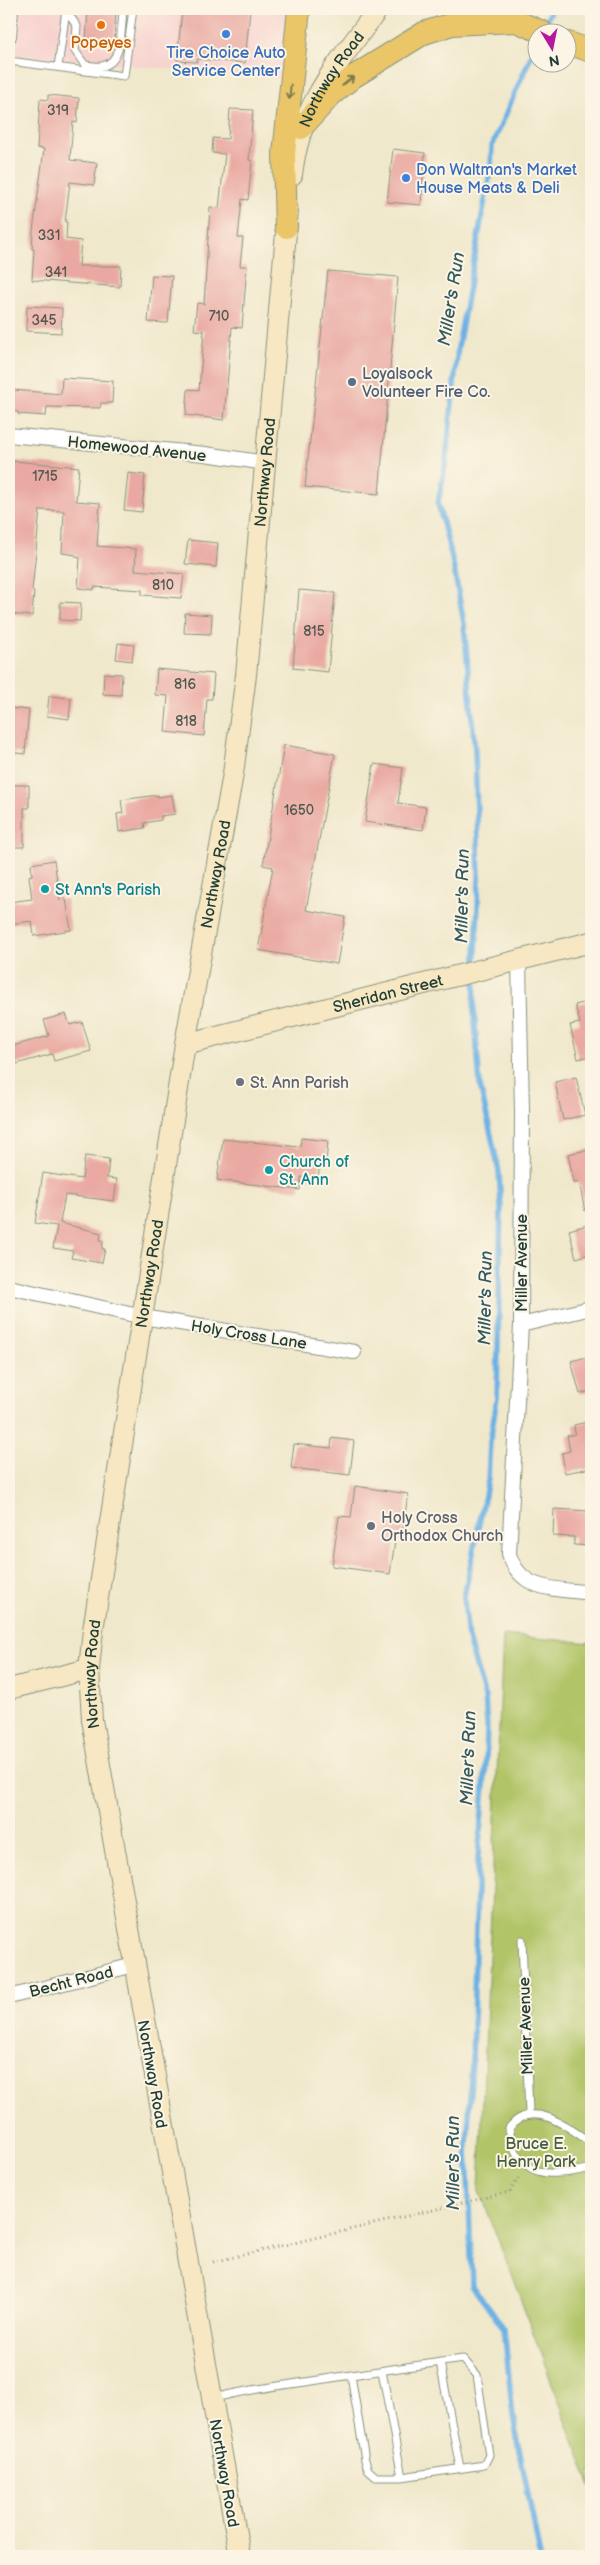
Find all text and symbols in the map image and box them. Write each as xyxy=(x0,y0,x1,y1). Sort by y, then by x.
marker: Popeyes xyxy=(95,19,107,31)
north arrow xyxy=(528,22,578,72)
marker: Tire Choice Auto Service Center xyxy=(220,28,232,40)
street label: Northway Road xyxy=(296,28,369,130)
place label: Popeyes xyxy=(71,34,131,53)
place label: Tire Choice Auto Service Center xyxy=(166,44,286,81)
text: N xyxy=(548,51,561,70)
one-way arrow xyxy=(341,76,354,87)
one-way arrow xyxy=(285,84,295,100)
house number: 319 xyxy=(47,102,69,119)
place label: Don Waltman's Market House Meats & Deli xyxy=(416,161,577,198)
marker: Don Waltman's Market House Meats & Deli xyxy=(400,172,412,184)
house number: 331 xyxy=(38,227,60,244)
water label: Miller's Run xyxy=(434,251,469,348)
house number: 341 xyxy=(45,264,67,281)
house number: 710 xyxy=(209,308,229,325)
house number: 345 xyxy=(31,312,57,329)
place label: Loyalsock Volunteer Fire Co. xyxy=(362,365,490,402)
marker: Loyalsock Volunteer Fire Co. xyxy=(346,376,358,388)
street label: Northway Road xyxy=(251,417,280,528)
street label: Homewood Avenue xyxy=(66,433,208,466)
house number: 1715 xyxy=(32,468,58,485)
house number: 810 xyxy=(152,577,174,594)
house number: 815 xyxy=(303,623,325,640)
house number: 816 xyxy=(174,676,197,693)
house number: 818 xyxy=(175,713,197,730)
house number: 1650 xyxy=(284,802,314,819)
street label: Northway Road xyxy=(198,819,236,930)
water label: Miller's Run xyxy=(451,848,474,944)
place label: St Ann's Parish xyxy=(55,881,161,900)
marker: St Ann's Parish xyxy=(39,883,51,895)
street label: Sheridan Street xyxy=(331,972,445,1017)
place label: St. Ann Parish xyxy=(250,1074,349,1093)
marker: St. Ann Parish xyxy=(234,1076,246,1088)
place label: Church of St. Ann xyxy=(279,1153,349,1190)
marker: Church of St. Ann xyxy=(263,1164,275,1176)
street label: Miller Avenue xyxy=(513,1214,532,1312)
street label: Northway Road xyxy=(133,1218,168,1330)
water label: Miller's Run xyxy=(474,1250,497,1346)
street label: Holy Cross Lane xyxy=(189,1317,309,1354)
place label: Holy Cross Orthodox Church xyxy=(381,1509,504,1546)
marker: Holy Cross Orthodox Church xyxy=(365,1520,377,1532)
street label: Northway Road xyxy=(81,1618,106,1730)
water label: Miller's Run xyxy=(456,1710,481,1806)
street label: Becht Road xyxy=(27,1963,115,2002)
street label: Miller Avenue xyxy=(515,1976,538,2075)
street label: Northway Road xyxy=(133,2019,170,2130)
water label: Miller's Run xyxy=(443,2116,464,2210)
park label: Bruce E. Henry Park xyxy=(496,2135,576,2172)
street label: Northway Road xyxy=(205,2418,242,2529)

